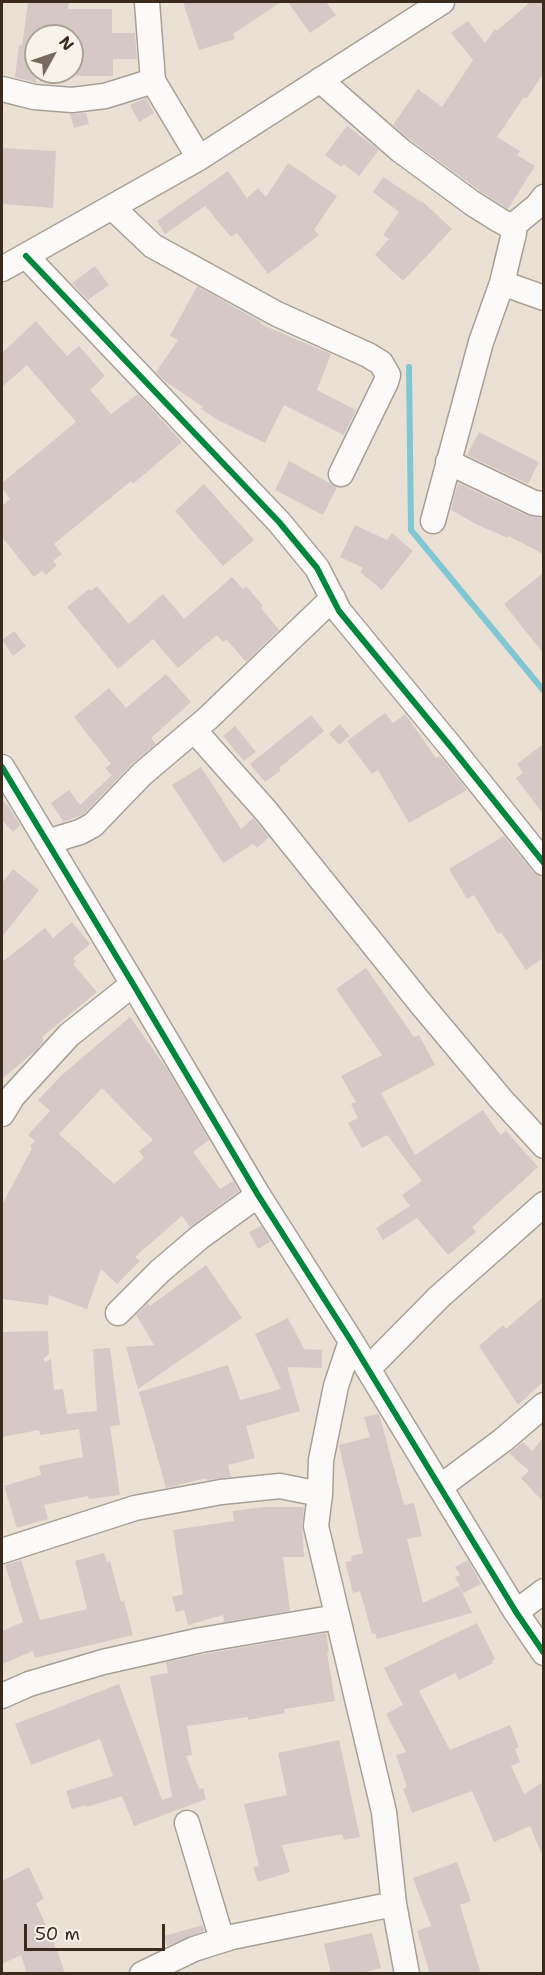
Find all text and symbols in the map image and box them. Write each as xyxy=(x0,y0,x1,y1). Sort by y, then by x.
north arrow xyxy=(24,24,84,84)
text: N xyxy=(55,32,79,55)
scale bar xyxy=(27,1912,168,1950)
text: 50 m xyxy=(35,1922,80,1946)

